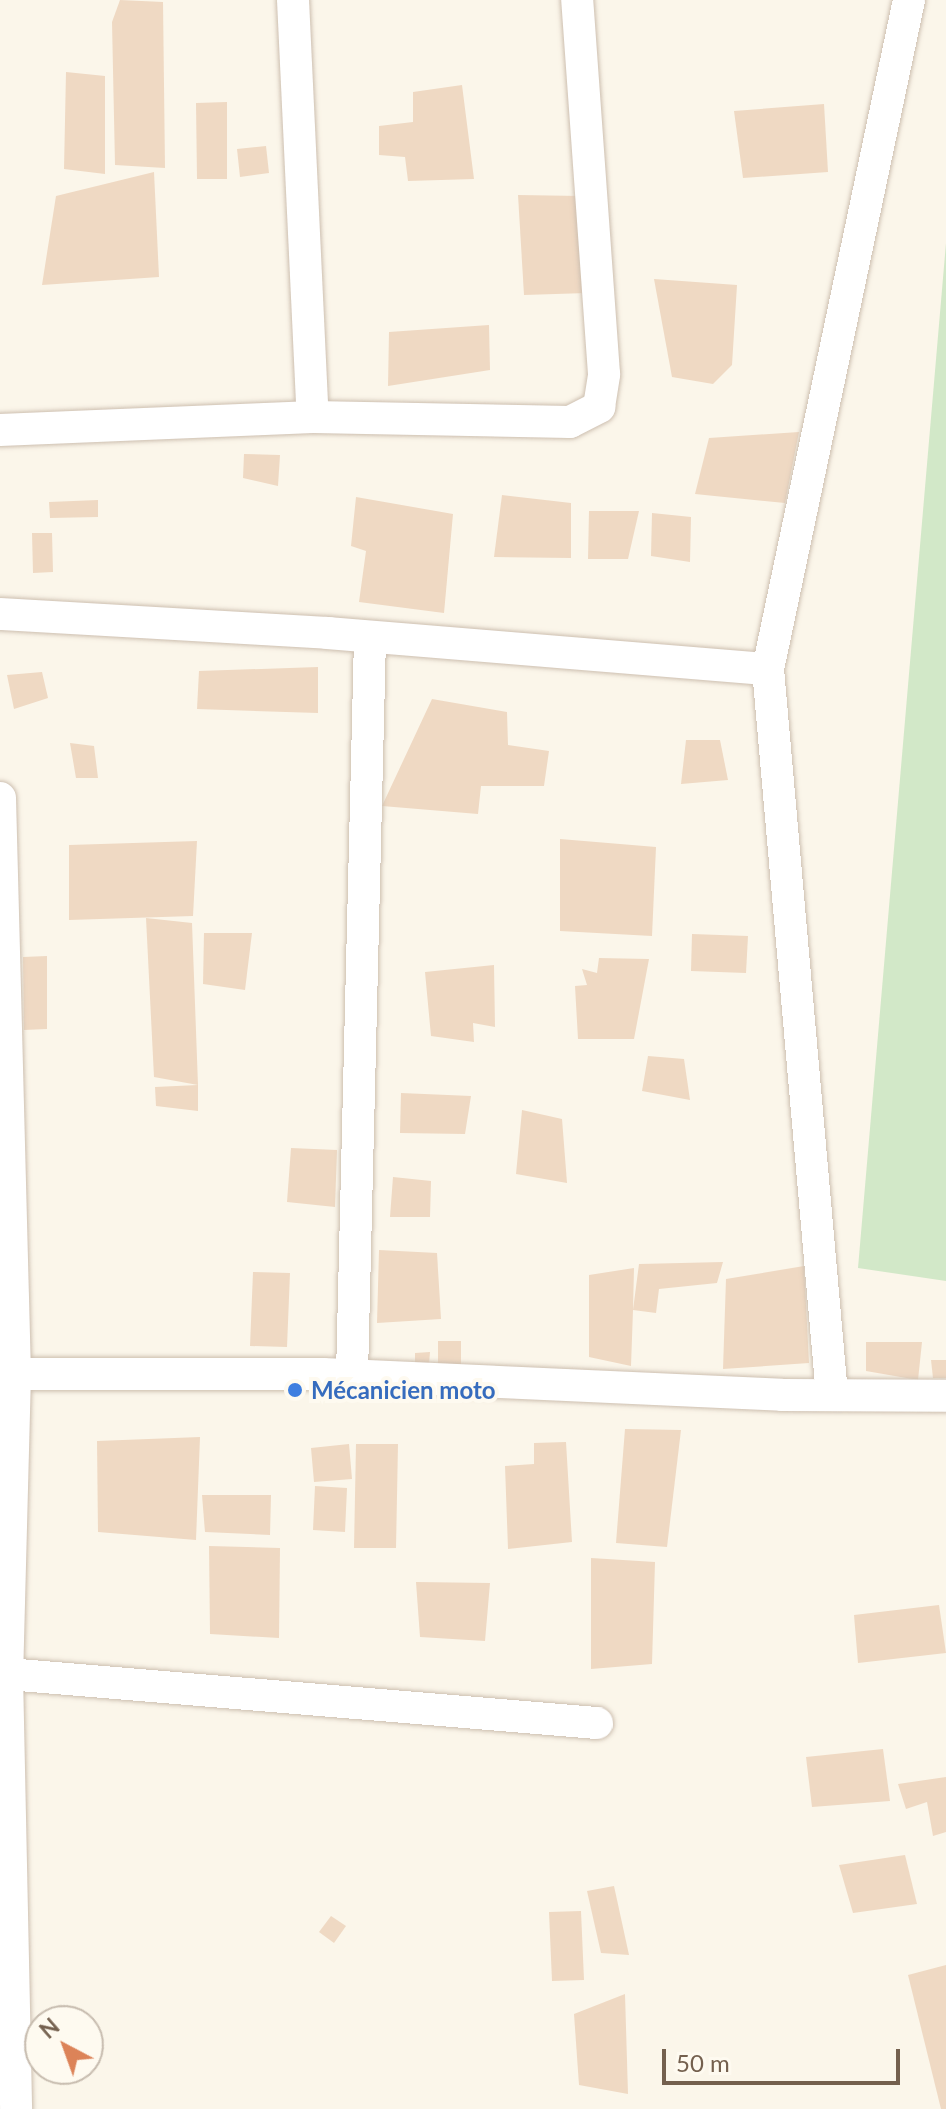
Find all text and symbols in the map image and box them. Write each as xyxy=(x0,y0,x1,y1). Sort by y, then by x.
place label: Mécanicien moto xyxy=(311,1376,496,1404)
marker: Mécanicien moto xyxy=(286,1381,304,1399)
north arrow xyxy=(24,2005,104,2085)
text: N xyxy=(34,2012,64,2044)
scale bar xyxy=(666,2033,904,2083)
text: 50 m xyxy=(676,2048,730,2077)

